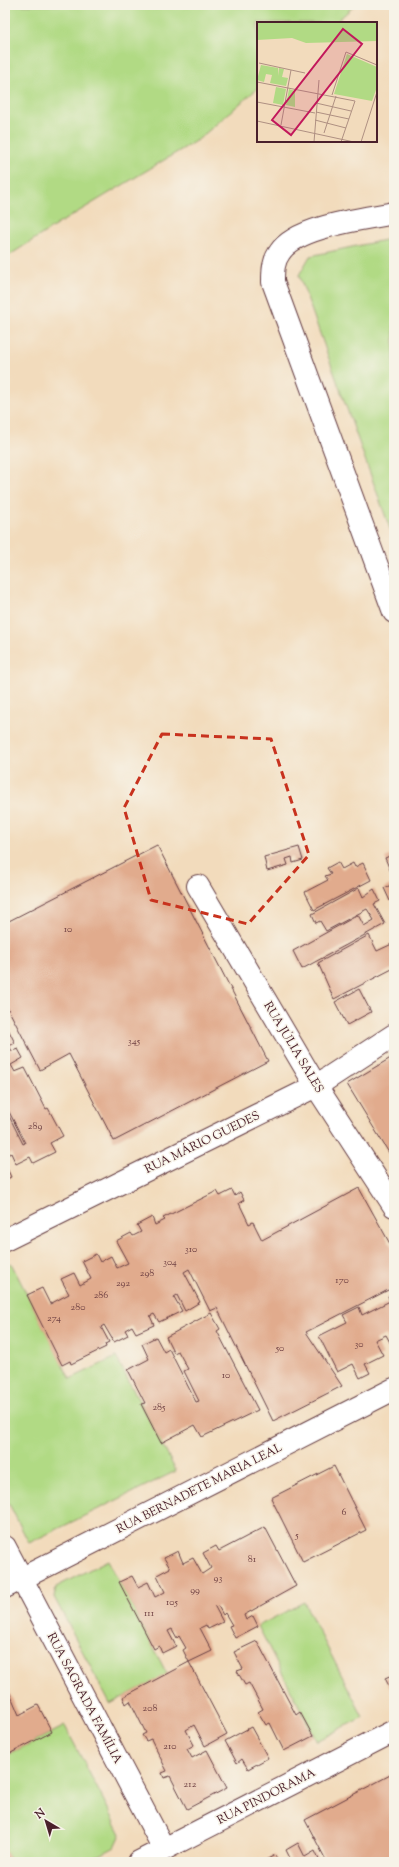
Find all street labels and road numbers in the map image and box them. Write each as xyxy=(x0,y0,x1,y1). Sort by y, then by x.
street label: RUA JÚLIA SALES xyxy=(259,998,328,1097)
street label: RUA MÁRIO GUEDES xyxy=(142,1107,263,1179)
street label: RUA BERNADETE MARIA LEAL xyxy=(113,1439,285,1539)
street label: RUA SAGRADA FAMÍLIA xyxy=(42,1630,127,1767)
street label: RUA PINDORAMA xyxy=(214,1764,319,1830)

